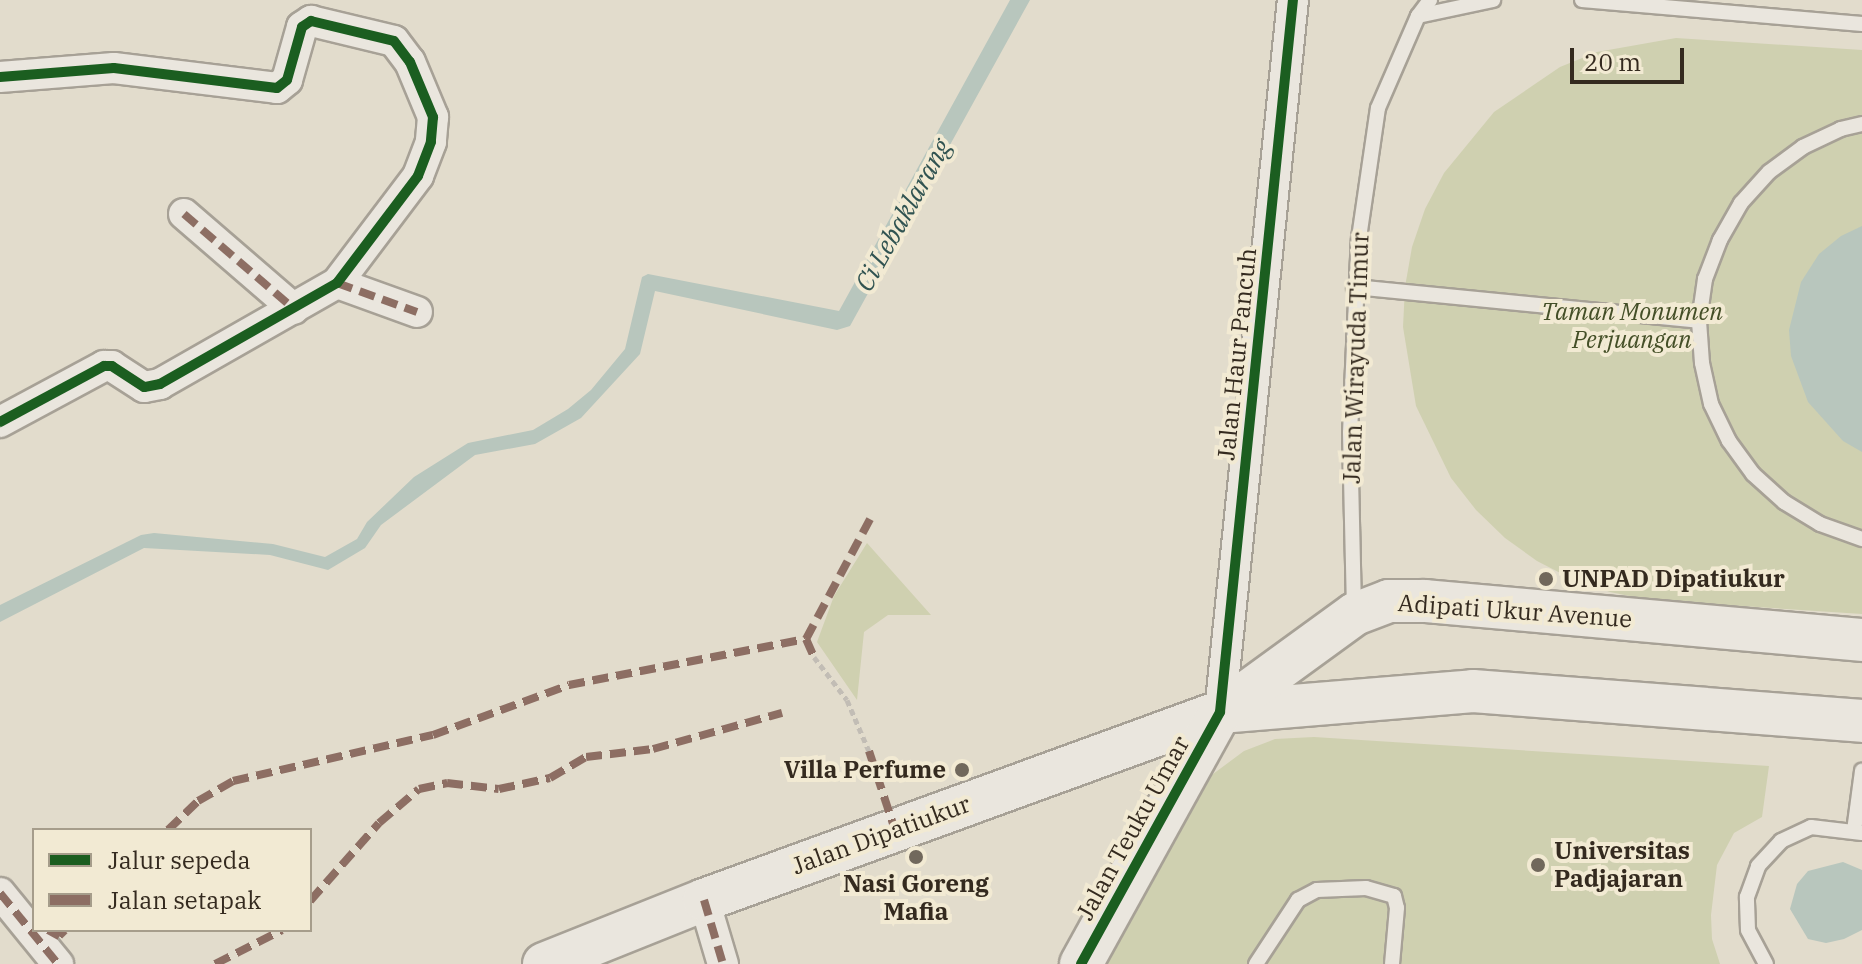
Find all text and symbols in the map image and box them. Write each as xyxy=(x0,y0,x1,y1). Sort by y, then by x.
scale bar xyxy=(1574,32,1688,82)
text: 20 m xyxy=(1584,46,1641,78)
water label: Ci Lebaklarang xyxy=(848,134,958,296)
street label: Jalan Wirayuda Timur xyxy=(1337,232,1375,484)
street label: Jalan Haur Pancuh xyxy=(1212,246,1262,462)
park label: Taman Monumen Perjuangan xyxy=(1541,298,1723,354)
place label: UNPAD Dipatiukur xyxy=(1562,565,1785,593)
marker: UNPAD Dipatiukur xyxy=(1537,570,1555,588)
street label: Adipati Ukur Avenue xyxy=(1397,588,1633,634)
street label: Jalan Teuku Umar xyxy=(1070,731,1196,925)
place label: Villa Perfume xyxy=(784,756,946,784)
marker: Villa Perfume xyxy=(953,761,971,779)
street label: Jalan Dipatiukur xyxy=(788,789,974,881)
legend xyxy=(32,828,312,932)
place label: Universitas Padjajaran xyxy=(1554,837,1690,893)
text: Jalur sepeda xyxy=(108,844,251,876)
marker: Nasi Goreng Mafia xyxy=(907,848,925,866)
marker: Universitas Padjajaran xyxy=(1529,856,1547,874)
place label: Nasi Goreng Mafia xyxy=(843,870,989,926)
text: Jalan setapak xyxy=(108,884,261,916)

